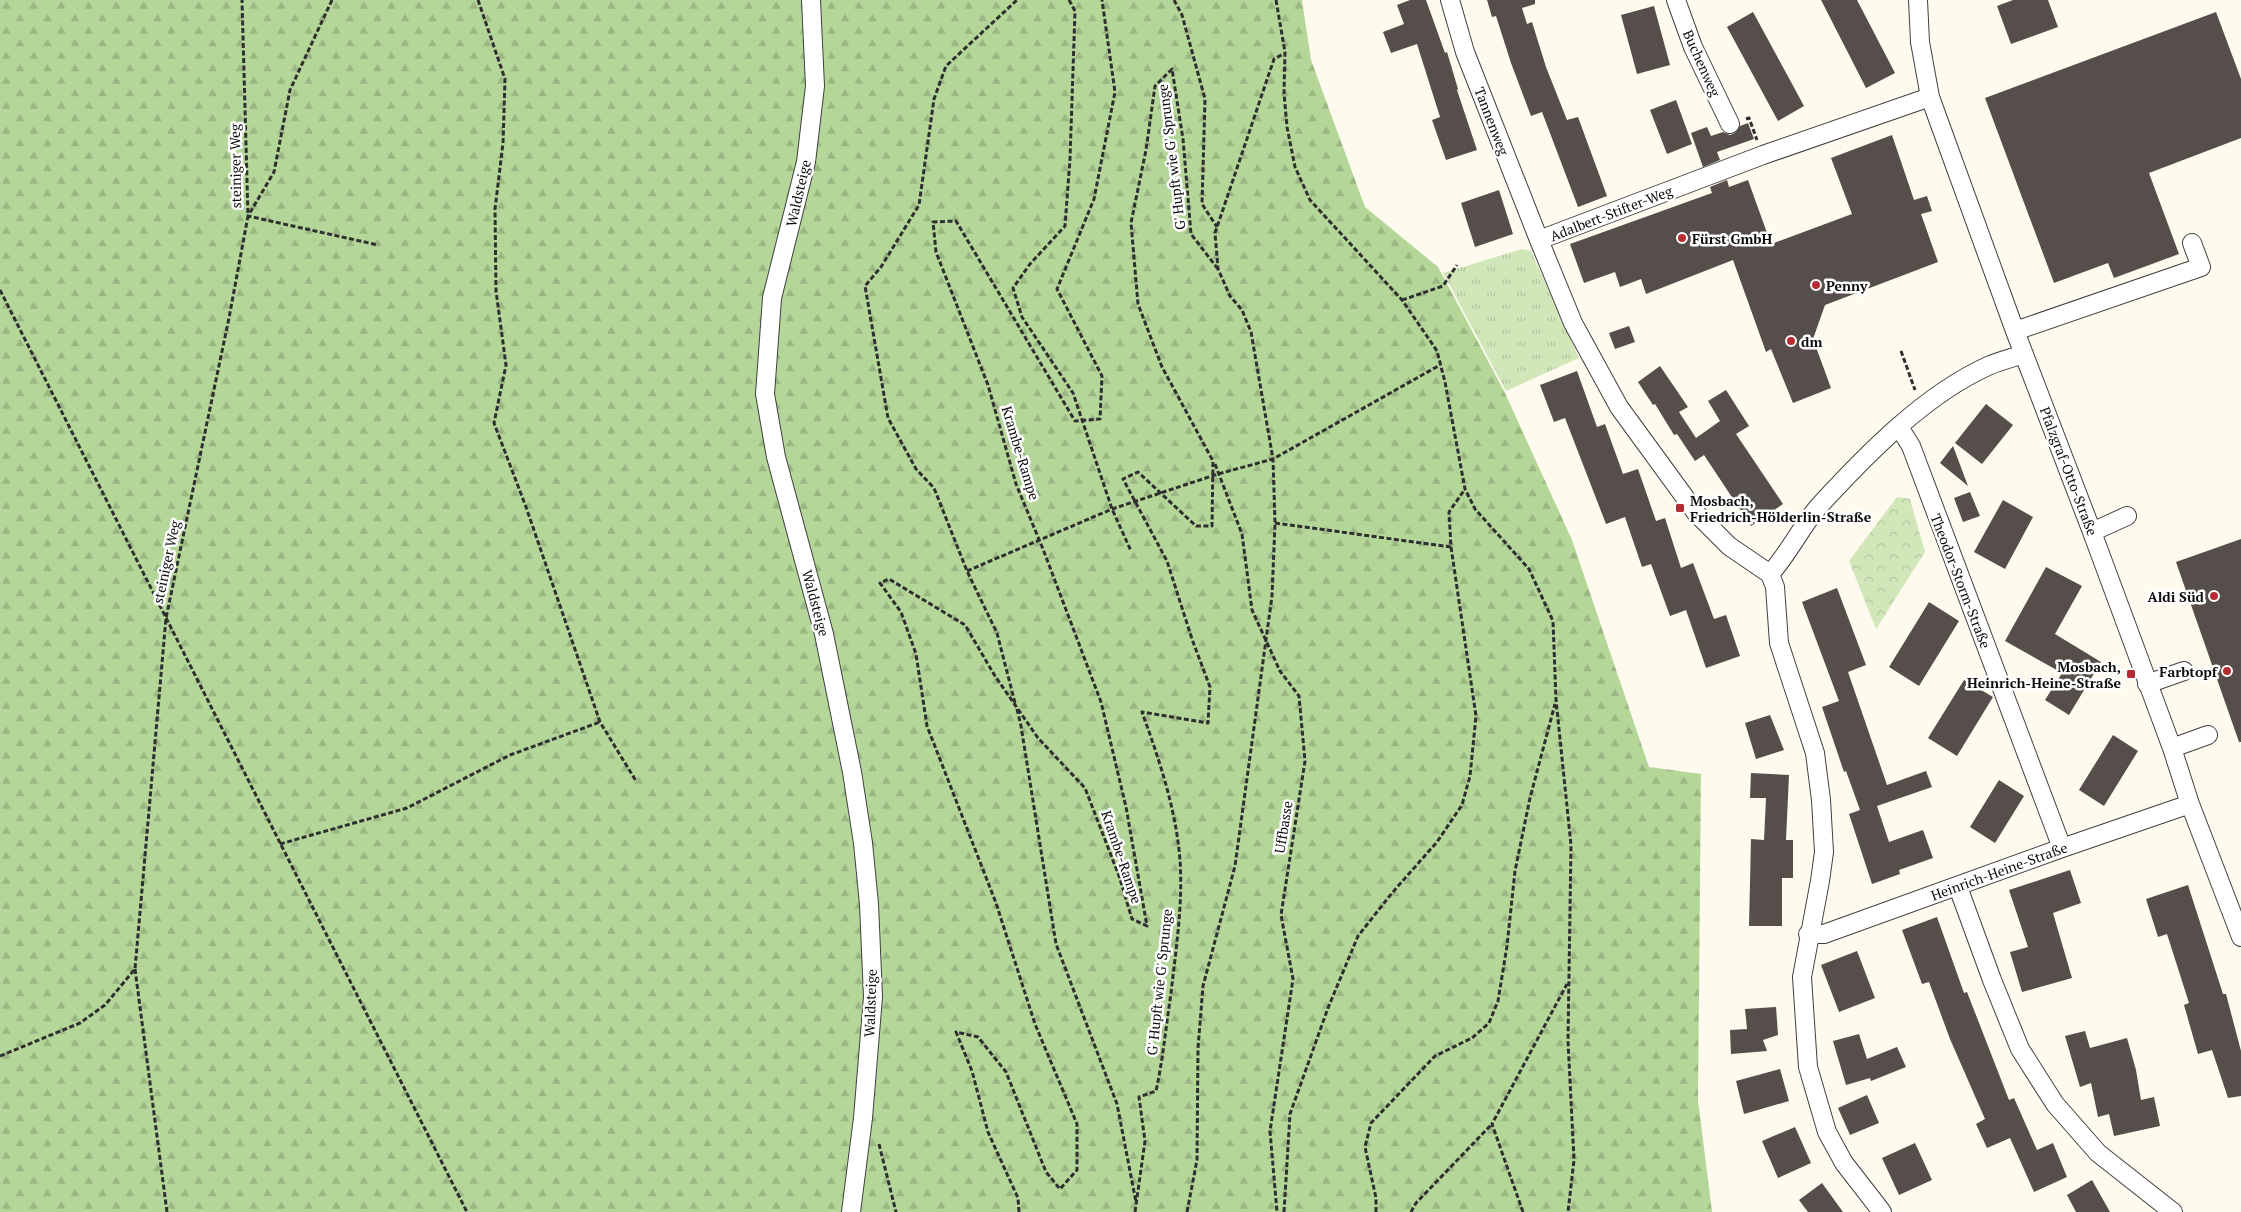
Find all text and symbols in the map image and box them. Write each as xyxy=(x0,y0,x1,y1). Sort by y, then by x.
street label: Buchenweg xyxy=(1679,27,1725,100)
street label: G' Hupft wie G' Sprunge xyxy=(1153,83,1189,231)
street label: Tannenweg xyxy=(1470,84,1514,158)
street label: steiniger Weg xyxy=(225,123,245,209)
street label: Waldsteige xyxy=(781,158,815,228)
street label: Adalbert-Stifter-Weg xyxy=(1547,181,1676,245)
place label: Fürst GmbH xyxy=(1692,229,1773,248)
marker: Fürst GmbH xyxy=(1676,232,1688,244)
place label: Penny xyxy=(1826,276,1868,295)
marker: Penny xyxy=(1810,279,1822,291)
place label: dm xyxy=(1801,332,1822,351)
marker: dm xyxy=(1785,335,1797,347)
street label: Krambe-Rampe xyxy=(998,404,1044,502)
street label: Pfalzgraf-Otto-Straße xyxy=(2036,404,2102,538)
place label: Mosbach, Friedrich-Hölderlin-Straße xyxy=(1690,491,1872,526)
marker: Mosbach, Friedrich-Hölderlin-Straße xyxy=(1674,502,1686,514)
street label: Theodor-Storm-Straße xyxy=(1927,511,1995,651)
street label: steiniger Weg xyxy=(148,518,184,605)
street label: Waldsteige xyxy=(798,568,834,638)
place label: Aldi Süd xyxy=(2147,587,2205,606)
marker: Aldi Süd xyxy=(2208,590,2220,602)
place label: Mosbach, Heinrich-Heine-Straße xyxy=(1967,657,2121,692)
place label: Farbtopf xyxy=(2159,662,2219,681)
marker: Farbtopf xyxy=(2221,665,2233,677)
marker: Mosbach, Heinrich-Heine-Straße xyxy=(2125,668,2137,680)
street label: Uffbasse xyxy=(1269,799,1297,855)
street label: Krambe-Rampe xyxy=(1097,808,1147,906)
street label: Heinrich-Heine-Straße xyxy=(1928,837,2070,905)
street label: G' Hupft wie G' Sprunge xyxy=(1142,908,1176,1056)
street label: Waldsteige xyxy=(859,969,881,1037)

